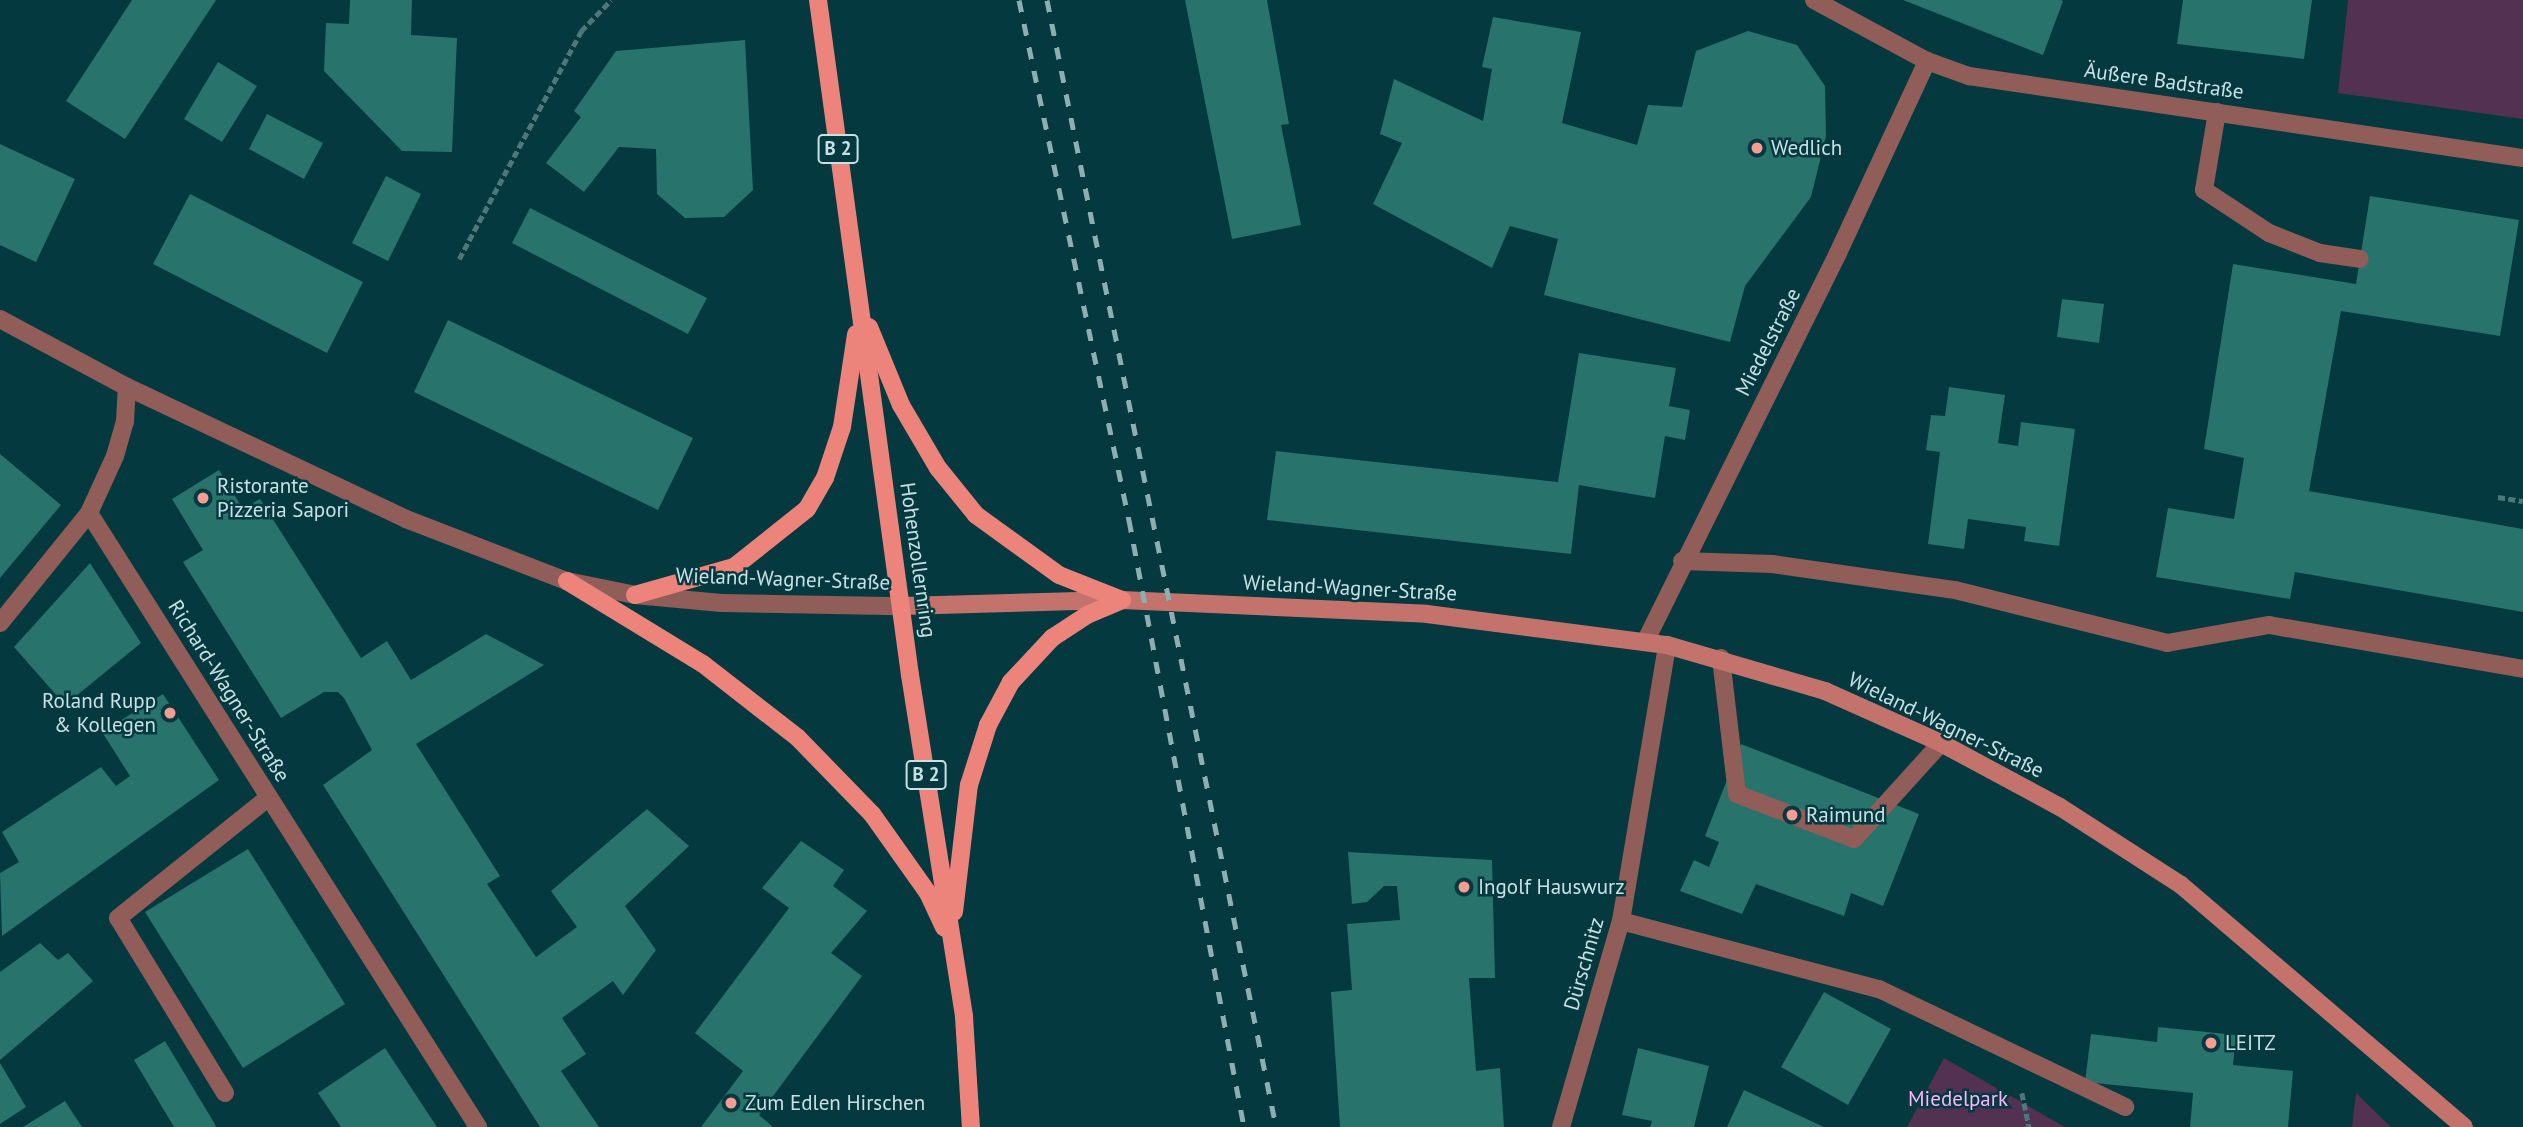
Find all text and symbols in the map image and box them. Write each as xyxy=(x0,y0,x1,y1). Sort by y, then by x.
street label: Äußere Badstraße xyxy=(2083,57,2245,105)
road number: B 2 xyxy=(817,134,859,164)
place label: Wedlich xyxy=(1771,135,1842,161)
marker: Wedlich xyxy=(1749,140,1765,156)
street label: Miedelstraße xyxy=(1730,284,1806,400)
place label: Ristorante Pizzeria Sapori xyxy=(217,473,349,523)
street label: Hohenzollernring xyxy=(895,481,941,639)
marker: Ristorante Pizzeria Sapori xyxy=(195,490,211,506)
street label: Wieland-Wagner-Straße xyxy=(675,563,891,595)
street label: Wieland-Wagner-Straße xyxy=(1242,570,1458,606)
street label: Richard-Wagner-Straße xyxy=(163,595,295,787)
street label: Wieland-Wagner-Straße xyxy=(1844,667,2048,783)
place label: Roland Rupp & Kollegen xyxy=(42,688,156,738)
marker: Roland Rupp & Kollegen xyxy=(162,705,178,721)
road number: B 2 xyxy=(905,760,947,790)
place label: Raimund xyxy=(1806,802,1885,828)
marker: Raimund xyxy=(1784,807,1800,823)
place label: Ingolf Hauswurz xyxy=(1478,874,1625,900)
marker: Ingolf Hauswurz xyxy=(1456,879,1472,895)
street label: Dürschnitz xyxy=(1559,915,1609,1013)
place label: LEITZ xyxy=(2225,1030,2276,1056)
marker: LEITZ xyxy=(2203,1035,2219,1051)
park label: Miedelpark xyxy=(1908,1086,2008,1112)
place label: Zum Edlen Hirschen xyxy=(745,1090,925,1116)
marker: Zum Edlen Hirschen xyxy=(723,1095,739,1111)

